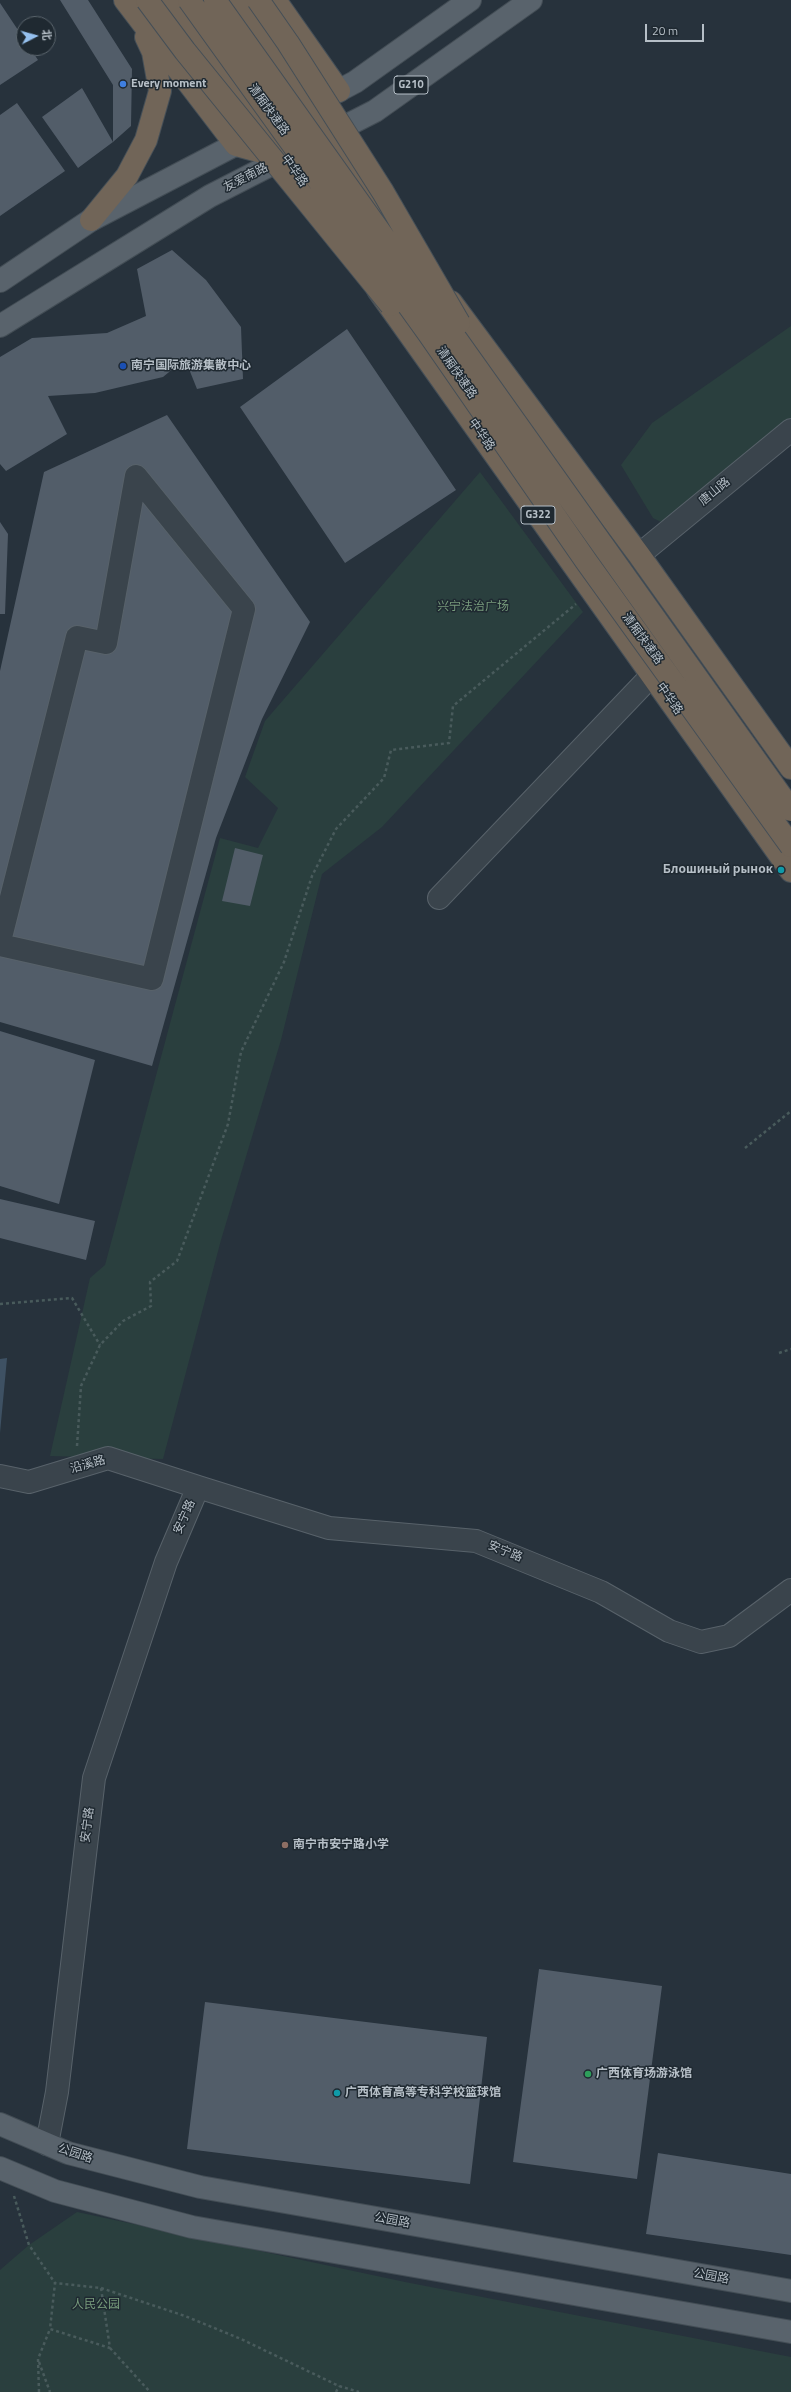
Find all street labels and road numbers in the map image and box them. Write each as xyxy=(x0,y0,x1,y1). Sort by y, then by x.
road number: G210 xyxy=(394,76,428,94)
street label: 清厢快速路 xyxy=(245,81,291,139)
street label: 中华路 xyxy=(278,152,310,190)
street label: 友爱南路 xyxy=(221,161,271,195)
street label: 清厢快速路 xyxy=(433,344,479,402)
street label: 中华路 xyxy=(465,416,497,454)
street label: 唐山路 xyxy=(697,475,733,509)
road number: G322 xyxy=(521,506,555,524)
street label: 清厢快速路 xyxy=(619,610,665,668)
street label: 中华路 xyxy=(653,680,685,718)
street label: 沿溪路 xyxy=(69,1453,107,1477)
street label: 安宁路 xyxy=(171,1498,199,1536)
street label: 安宁路 xyxy=(486,1539,524,1565)
street label: 安宁路 xyxy=(79,1806,97,1844)
street label: 公园路 xyxy=(56,2142,94,2166)
street label: 公园路 xyxy=(373,2211,411,2231)
street label: 公园路 xyxy=(692,2267,730,2287)

